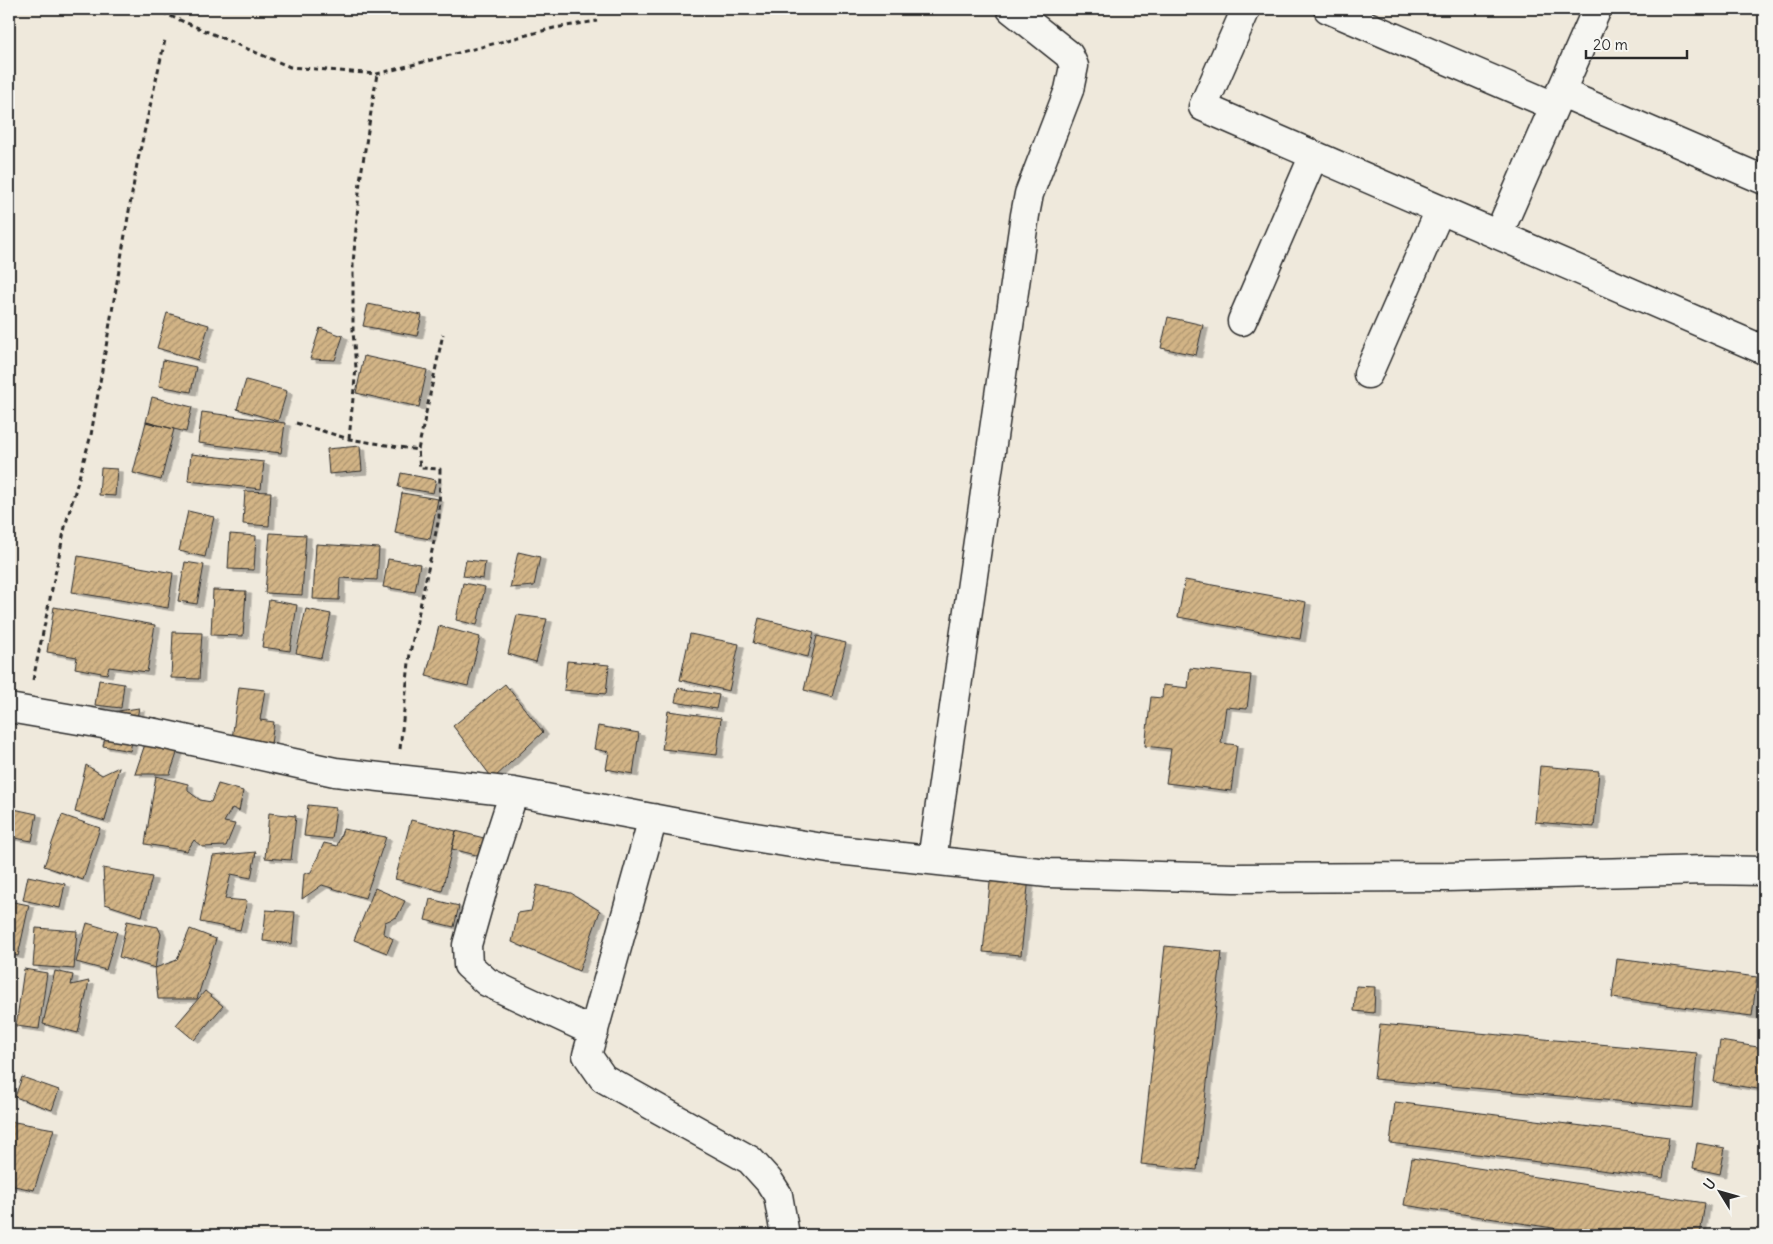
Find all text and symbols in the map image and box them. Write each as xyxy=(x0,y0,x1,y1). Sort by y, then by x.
scale bar xyxy=(1586,28,1687,60)
text: 20 m xyxy=(1593,35,1628,54)
north arrow xyxy=(1696,1166,1746,1216)
text: U xyxy=(1700,1175,1720,1193)

